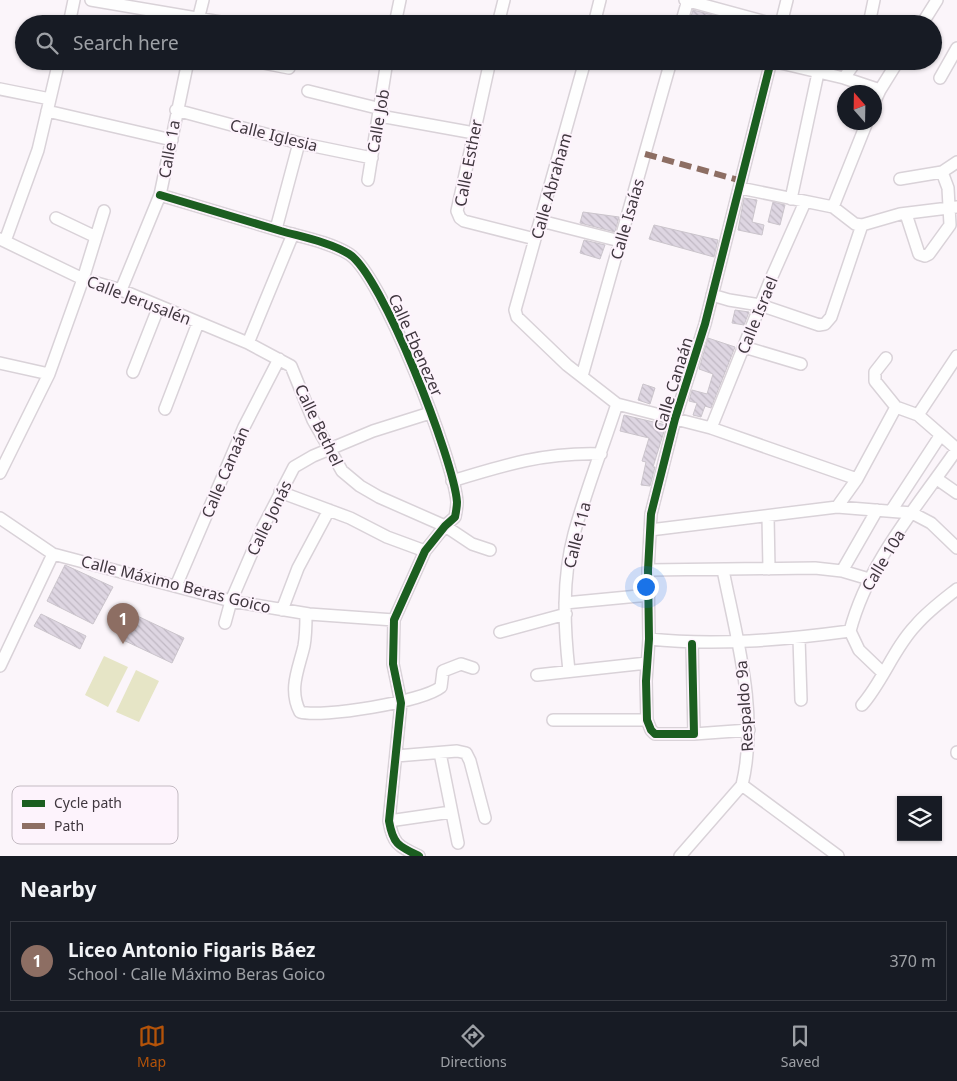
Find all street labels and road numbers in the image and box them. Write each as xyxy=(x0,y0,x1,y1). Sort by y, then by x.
street label: Calle Job xyxy=(362,87,394,155)
street label: Calle Iglesia xyxy=(228,113,320,157)
street label: Calle Esther xyxy=(449,117,487,208)
street label: Calle 1a xyxy=(153,118,185,180)
street label: Calle Abraham xyxy=(525,130,577,242)
street label: Calle Isaías xyxy=(605,176,649,262)
street label: Calle Jerusalén xyxy=(84,270,194,330)
street label: Calle Israel xyxy=(731,273,783,357)
street label: Calle Ebenezer xyxy=(384,290,449,400)
street label: Calle Canaán xyxy=(648,334,698,434)
street label: Calle Bethel xyxy=(290,380,348,470)
street label: Calle Canaán xyxy=(196,423,254,521)
street label: Calle Jonás xyxy=(241,477,297,559)
street label: Calle 11a xyxy=(558,499,596,571)
street label: Calle 10a xyxy=(856,525,910,595)
street label: Calle Máximo Beras Goico xyxy=(79,550,273,618)
street label: Respaldo 9a xyxy=(730,660,758,752)

